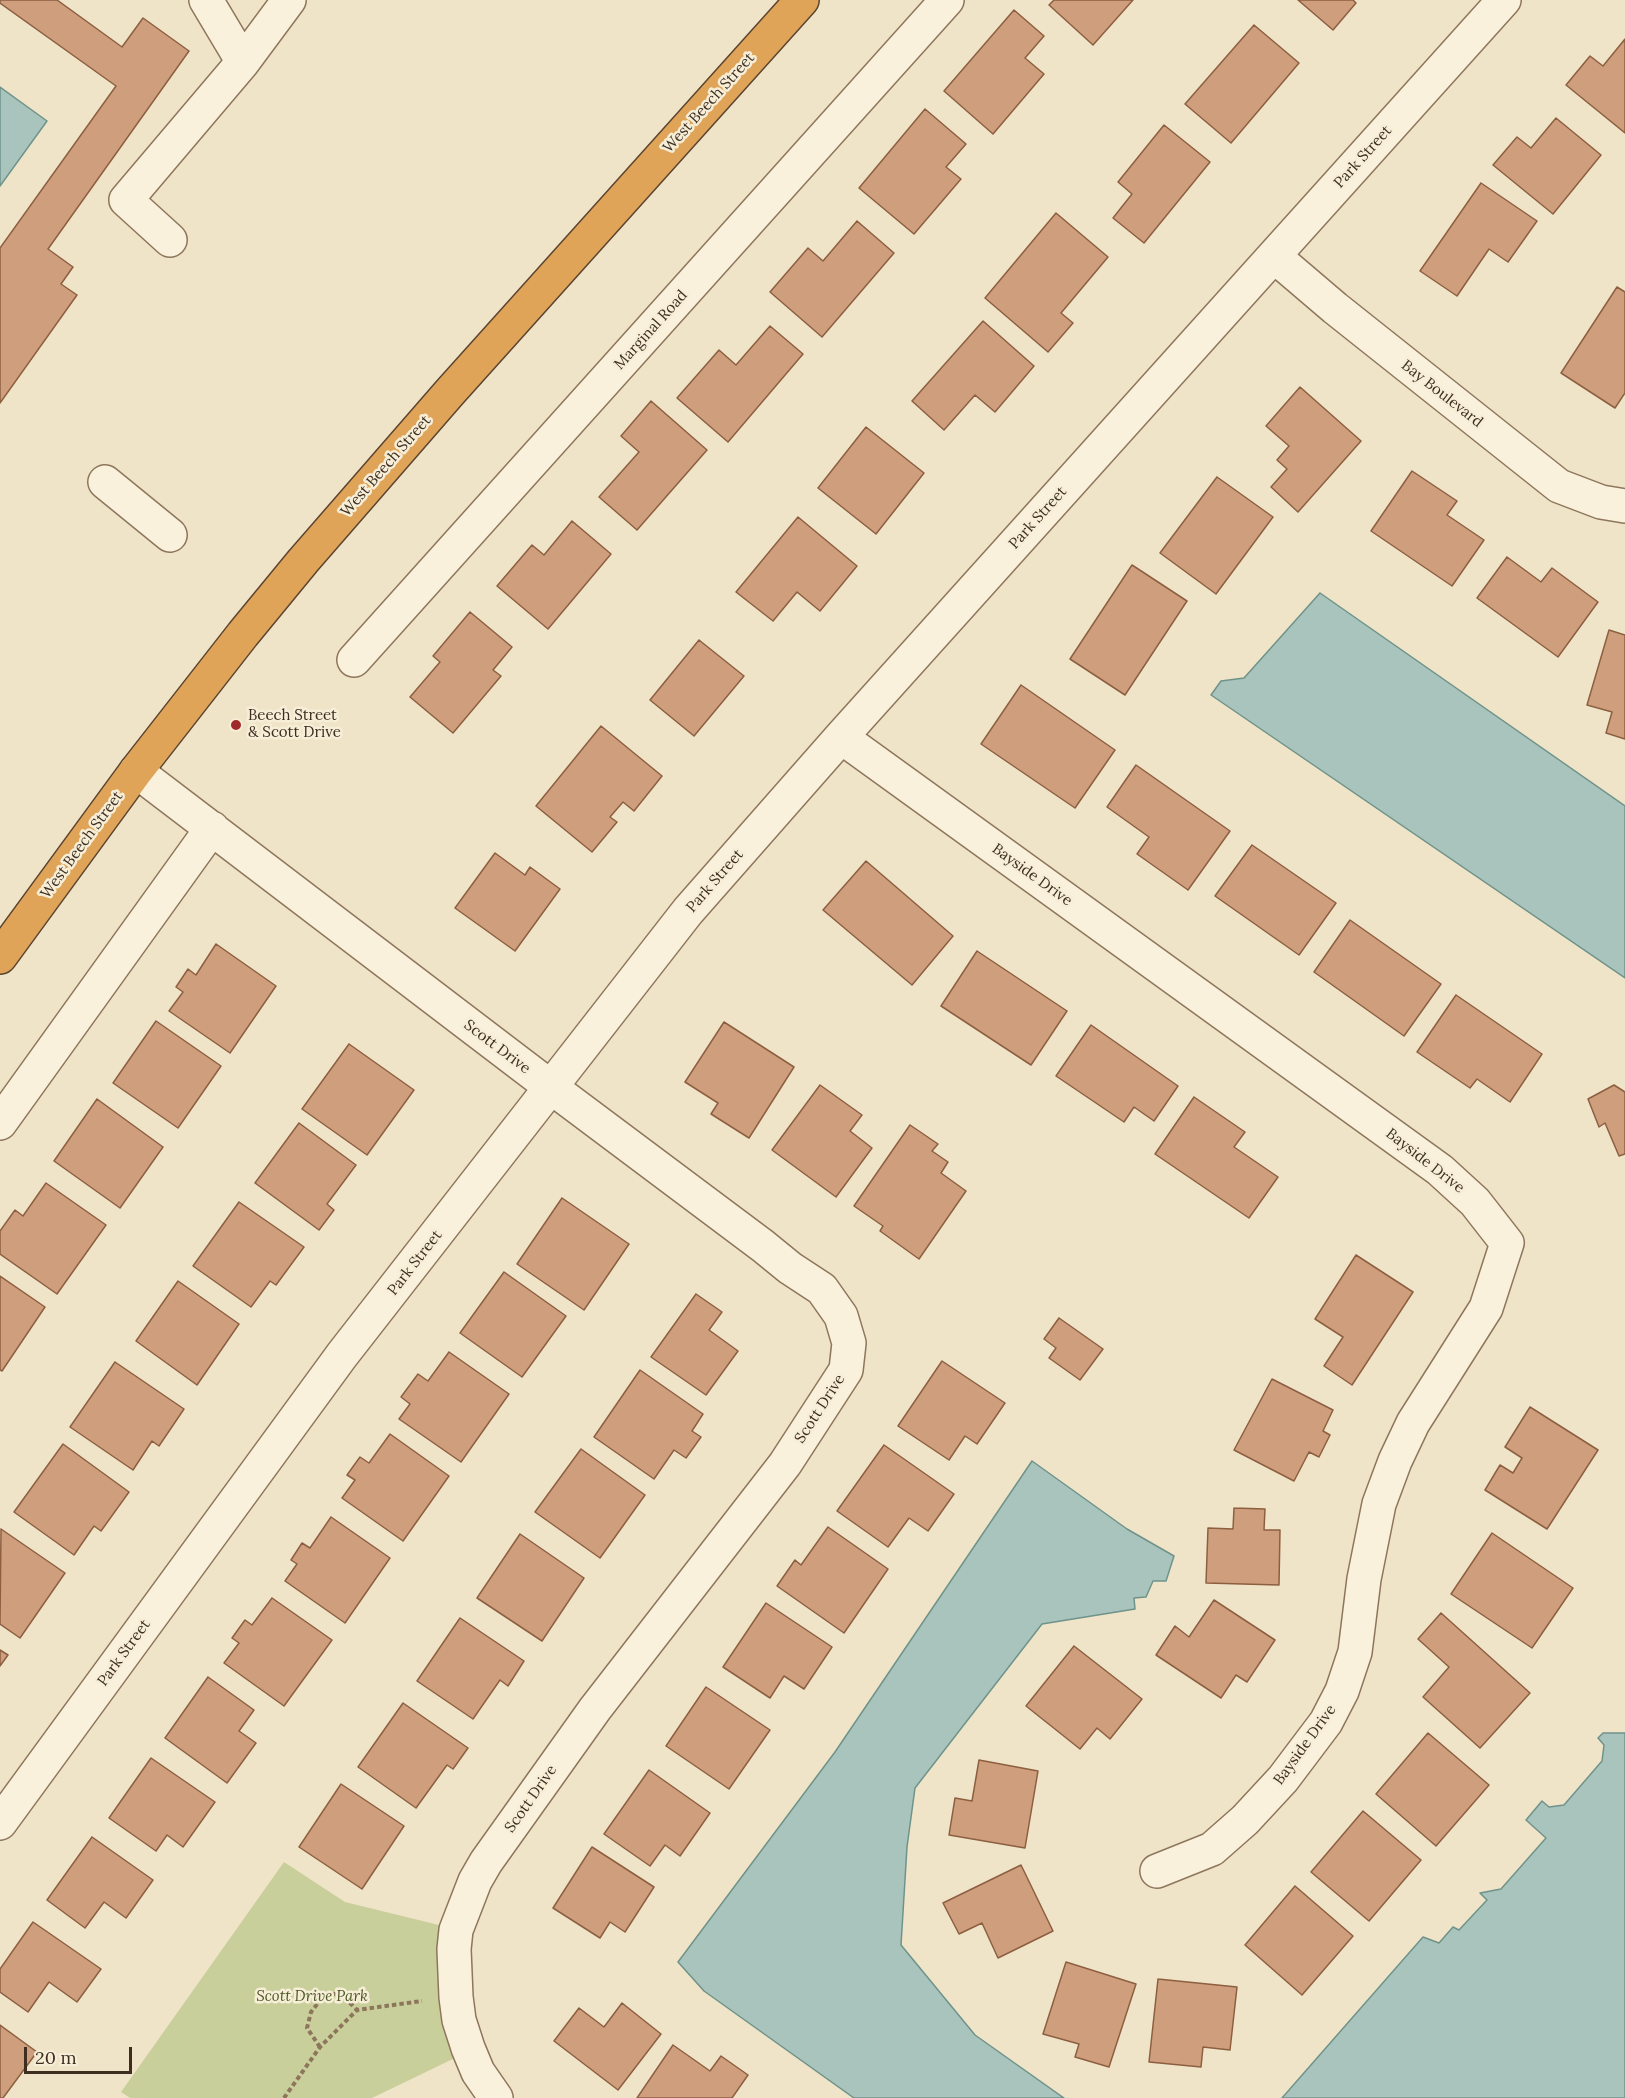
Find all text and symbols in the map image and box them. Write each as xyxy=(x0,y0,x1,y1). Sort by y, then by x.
street label: West Beech Street xyxy=(659,49,759,157)
street label: Park Street xyxy=(1330,122,1396,192)
street label: Marginal Road xyxy=(611,287,691,373)
street label: Bay Boulevard xyxy=(1398,357,1486,431)
street label: West Beech Street xyxy=(337,412,435,520)
street label: Park Street xyxy=(1005,483,1071,553)
place label: Beech Street & Scott Drive xyxy=(248,707,341,742)
marker: Beech Street & Scott Drive xyxy=(229,718,243,732)
street label: West Beech Street xyxy=(37,788,127,902)
street label: Bayside Drive xyxy=(988,840,1076,910)
street label: Park Street xyxy=(683,846,747,916)
street label: Scott Drive xyxy=(460,1016,534,1078)
street label: Bayside Drive xyxy=(1382,1125,1468,1197)
street label: Park Street xyxy=(384,1227,446,1299)
street label: Scott Drive xyxy=(791,1371,849,1447)
street label: Park Street xyxy=(94,1616,154,1690)
street label: Bayside Drive xyxy=(1270,1701,1340,1789)
street label: Scott Drive xyxy=(501,1762,561,1836)
park label: Scott Drive Park xyxy=(256,1988,368,2006)
scale bar xyxy=(27,2035,135,2073)
text: 20 m xyxy=(35,2046,77,2069)

